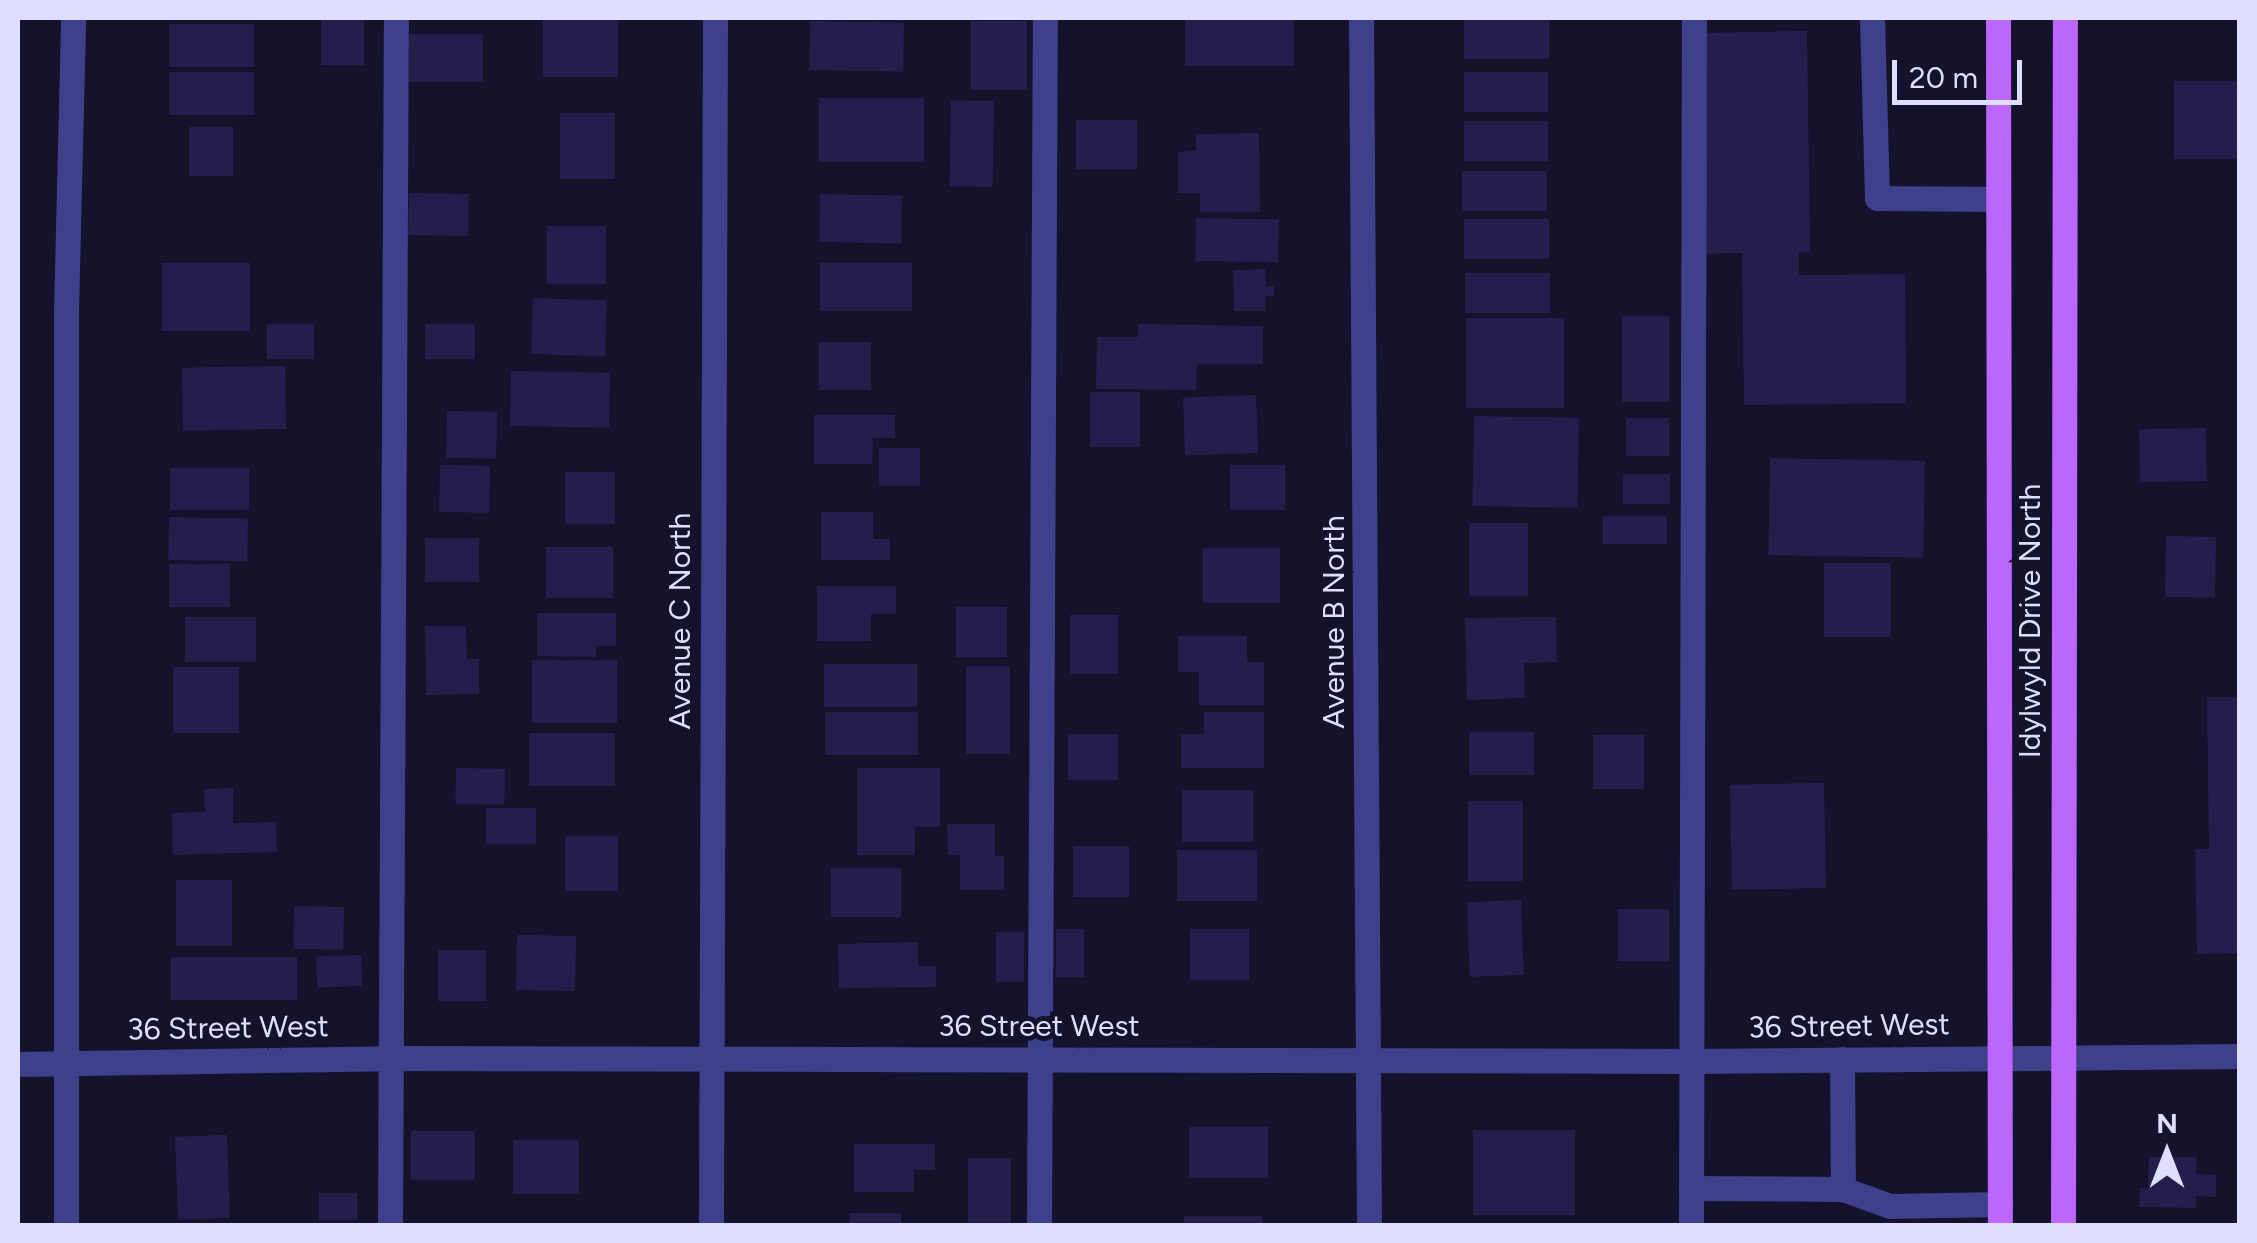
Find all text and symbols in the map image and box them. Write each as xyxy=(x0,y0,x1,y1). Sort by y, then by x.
scale bar xyxy=(1897,40,2027,102)
text: 20 m xyxy=(1909,59,1978,96)
street label: Idylwyld Drive North xyxy=(2012,484,2048,758)
street label: Avenue C North xyxy=(662,513,698,729)
street label: Avenue B North xyxy=(1316,515,1352,729)
street label: 36 Street West xyxy=(1748,1006,1950,1046)
street label: 36 Street West xyxy=(127,1008,329,1048)
street label: 36 Street West xyxy=(938,1008,1140,1044)
north arrow xyxy=(2117,1103,2217,1203)
text: N xyxy=(2156,1106,2178,1140)

